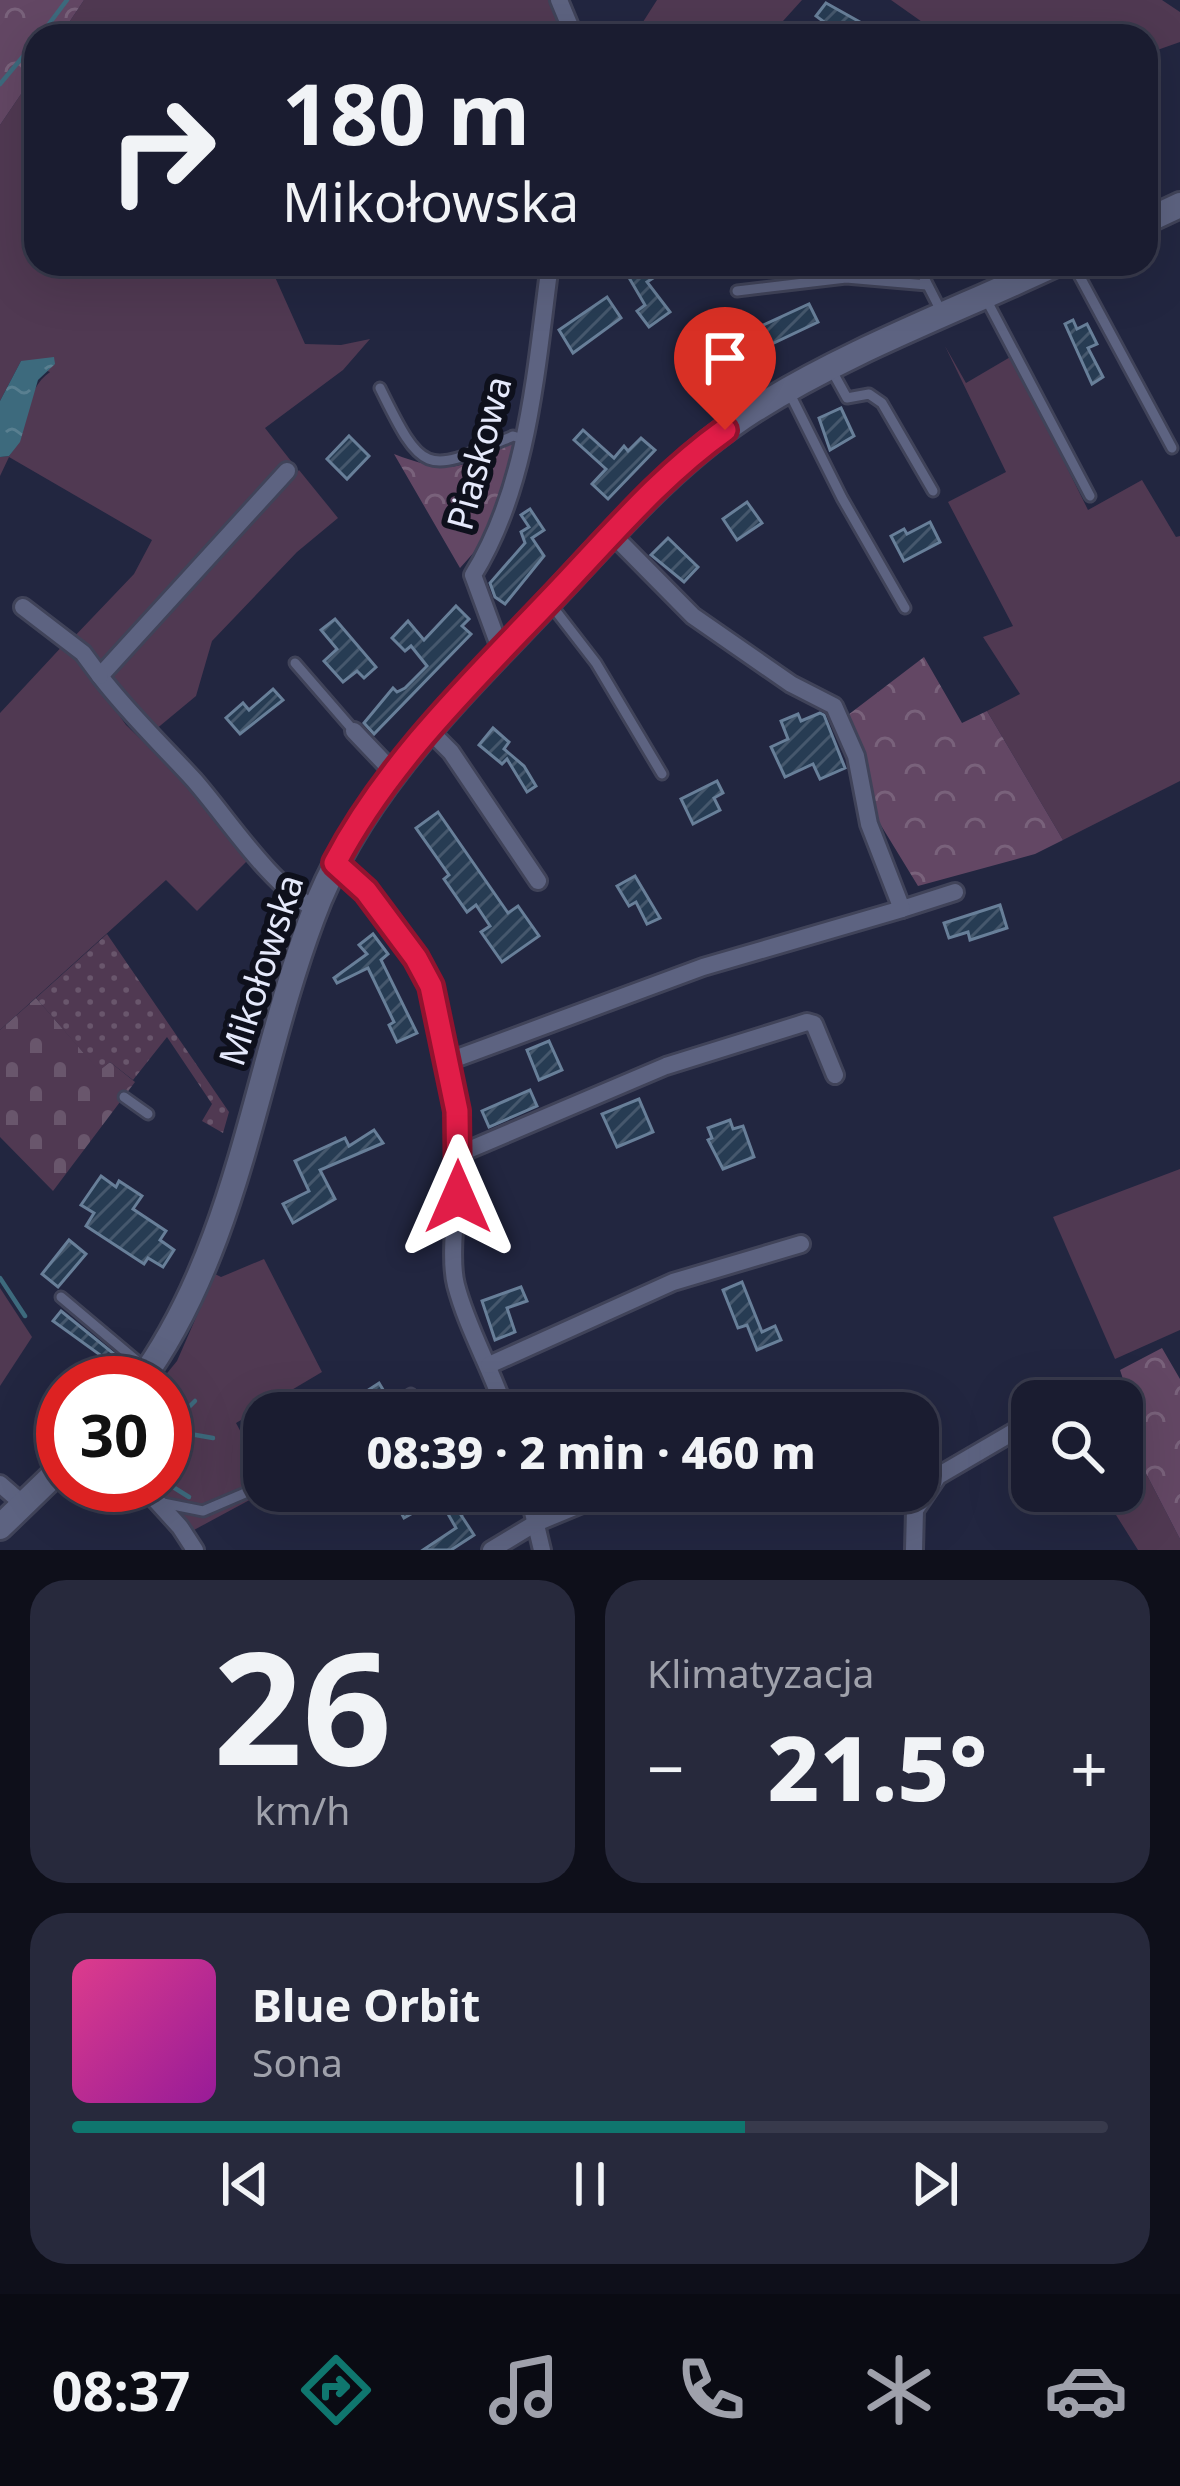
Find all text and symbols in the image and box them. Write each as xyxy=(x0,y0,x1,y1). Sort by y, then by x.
text: 180 m xyxy=(282,55,530,170)
icon: right xyxy=(84,72,240,228)
text: Mikołowska xyxy=(282,164,579,238)
pin xyxy=(674,307,776,430)
icon: arrive xyxy=(692,325,758,391)
street label: Piaskowa xyxy=(434,371,523,535)
street label: Mikołowska xyxy=(207,868,314,1072)
position arrow xyxy=(395,1134,521,1260)
speed limit sign: 30 xyxy=(36,1356,192,1512)
map controls xyxy=(1011,1380,1143,1512)
button: search xyxy=(1011,1380,1143,1512)
text: 08:39 · 2 min · 460 m xyxy=(366,1421,816,1482)
text: 26 xyxy=(213,1598,392,1811)
text: Klimatyzacja xyxy=(647,1646,874,1699)
text: 21.5° xyxy=(768,1705,987,1827)
text: − xyxy=(647,1722,685,1812)
text: + xyxy=(1070,1722,1108,1812)
text: km/h xyxy=(255,1783,350,1836)
text: Blue Orbit xyxy=(252,1974,480,2035)
text: Sona xyxy=(252,2035,343,2088)
icon: previous xyxy=(212,2151,278,2217)
icon: pause xyxy=(557,2151,623,2217)
icon: next xyxy=(902,2151,968,2217)
icon: directions xyxy=(294,2348,378,2432)
icon: music xyxy=(482,2348,566,2432)
icon: phone xyxy=(669,2348,753,2432)
icon: climate xyxy=(857,2348,941,2432)
icon: car xyxy=(1044,2348,1128,2432)
text: 08:37 xyxy=(52,2353,191,2427)

